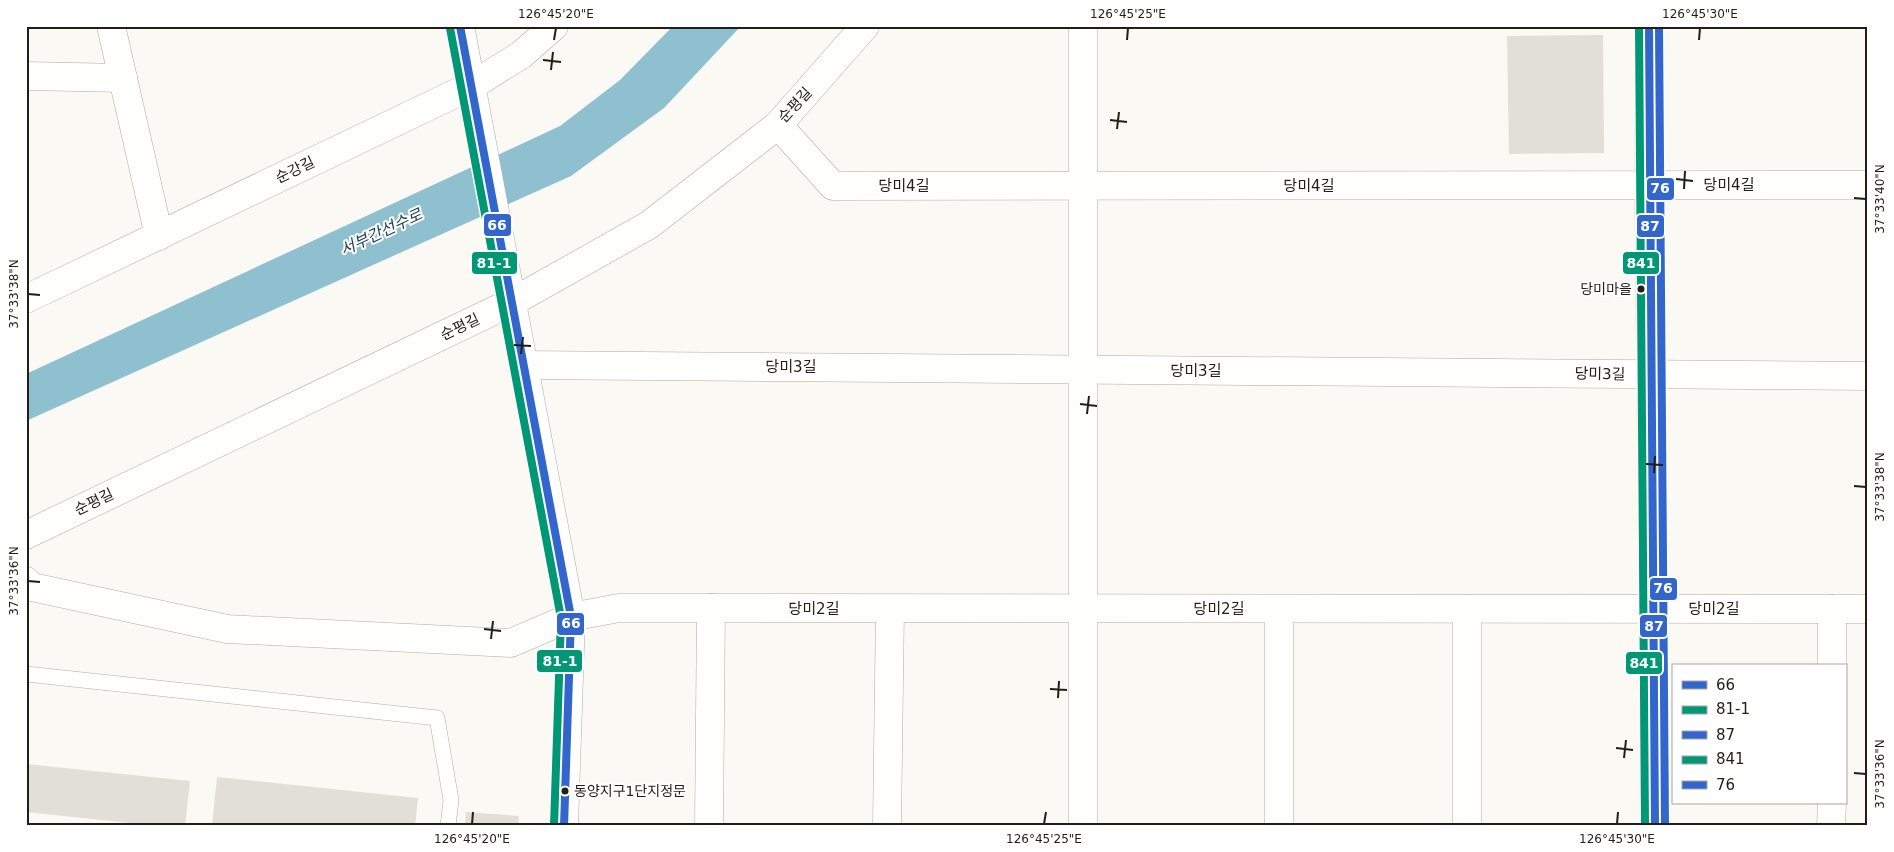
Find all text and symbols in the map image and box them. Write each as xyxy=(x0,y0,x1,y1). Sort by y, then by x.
text: 126°45'20"E xyxy=(518,7,594,21)
text: 126°45'25"E xyxy=(1090,7,1166,21)
text: 126°45'30"E xyxy=(1662,7,1738,21)
street label: 순평길 xyxy=(774,84,816,126)
street label: 순강길 xyxy=(272,153,318,187)
text: 37°33'40"N xyxy=(1873,164,1887,234)
street label: 당미4길 xyxy=(1704,176,1754,194)
street label: 당미4길 xyxy=(879,177,929,195)
street label: 당미4길 xyxy=(1284,177,1334,195)
line badge: 76 xyxy=(1646,177,1675,201)
text: 76 xyxy=(1650,180,1670,196)
water label: 서부간선수로 xyxy=(337,204,426,259)
line badge: 66 xyxy=(483,213,512,237)
line badge: 87 xyxy=(1636,214,1665,238)
text: 66 xyxy=(487,217,507,233)
text: 87 xyxy=(1640,218,1660,234)
line badge: 81-1 xyxy=(471,251,518,275)
line badge: 841 xyxy=(1622,251,1660,275)
text: 81-1 xyxy=(476,255,512,271)
text: 841 xyxy=(1626,255,1656,271)
text: 37°33'38"N xyxy=(7,259,21,329)
place label: 당미마을 xyxy=(1580,281,1632,297)
marker: 당미마을 xyxy=(1636,284,1646,294)
street label: 순평길 xyxy=(437,310,483,344)
street label: 당미3길 xyxy=(766,358,816,376)
street label: 당미3길 xyxy=(1171,362,1221,380)
street label: 당미3길 xyxy=(1574,365,1626,383)
text: 37°33'38"N xyxy=(1873,452,1887,522)
street label: 순평길 xyxy=(71,485,117,519)
text: 37°33'36"N xyxy=(7,546,21,616)
line badge: 76 xyxy=(1649,577,1678,601)
text: 76 xyxy=(1653,580,1673,596)
street label: 당미2길 xyxy=(789,600,839,618)
street label: 당미2길 xyxy=(1194,600,1244,618)
street label: 당미2길 xyxy=(1689,600,1739,618)
line badge: 66 xyxy=(556,612,585,636)
line badge: 87 xyxy=(1639,614,1668,638)
text: 66 xyxy=(561,615,581,631)
text: 87 xyxy=(1644,618,1664,634)
line badge: 81-1 xyxy=(536,649,583,673)
line badge: 841 xyxy=(1625,651,1663,675)
text: 81-1 xyxy=(542,653,578,669)
text: 841 xyxy=(1629,655,1659,671)
legend xyxy=(1672,664,1846,804)
text: 66 xyxy=(1716,676,1735,694)
text: 81-1 xyxy=(1716,700,1750,718)
text: 87 xyxy=(1716,726,1735,744)
text: 37°33'36"N xyxy=(1873,739,1887,809)
text: 841 xyxy=(1716,750,1745,768)
text: 76 xyxy=(1716,776,1735,794)
place label: 동양지구1단지정문 xyxy=(574,783,686,799)
marker: 동양지구1단지정문 xyxy=(560,786,570,796)
text: 126°45'20"E xyxy=(434,832,510,846)
text: 126°45'25"E xyxy=(1006,832,1082,846)
text: 126°45'30"E xyxy=(1579,832,1655,846)

